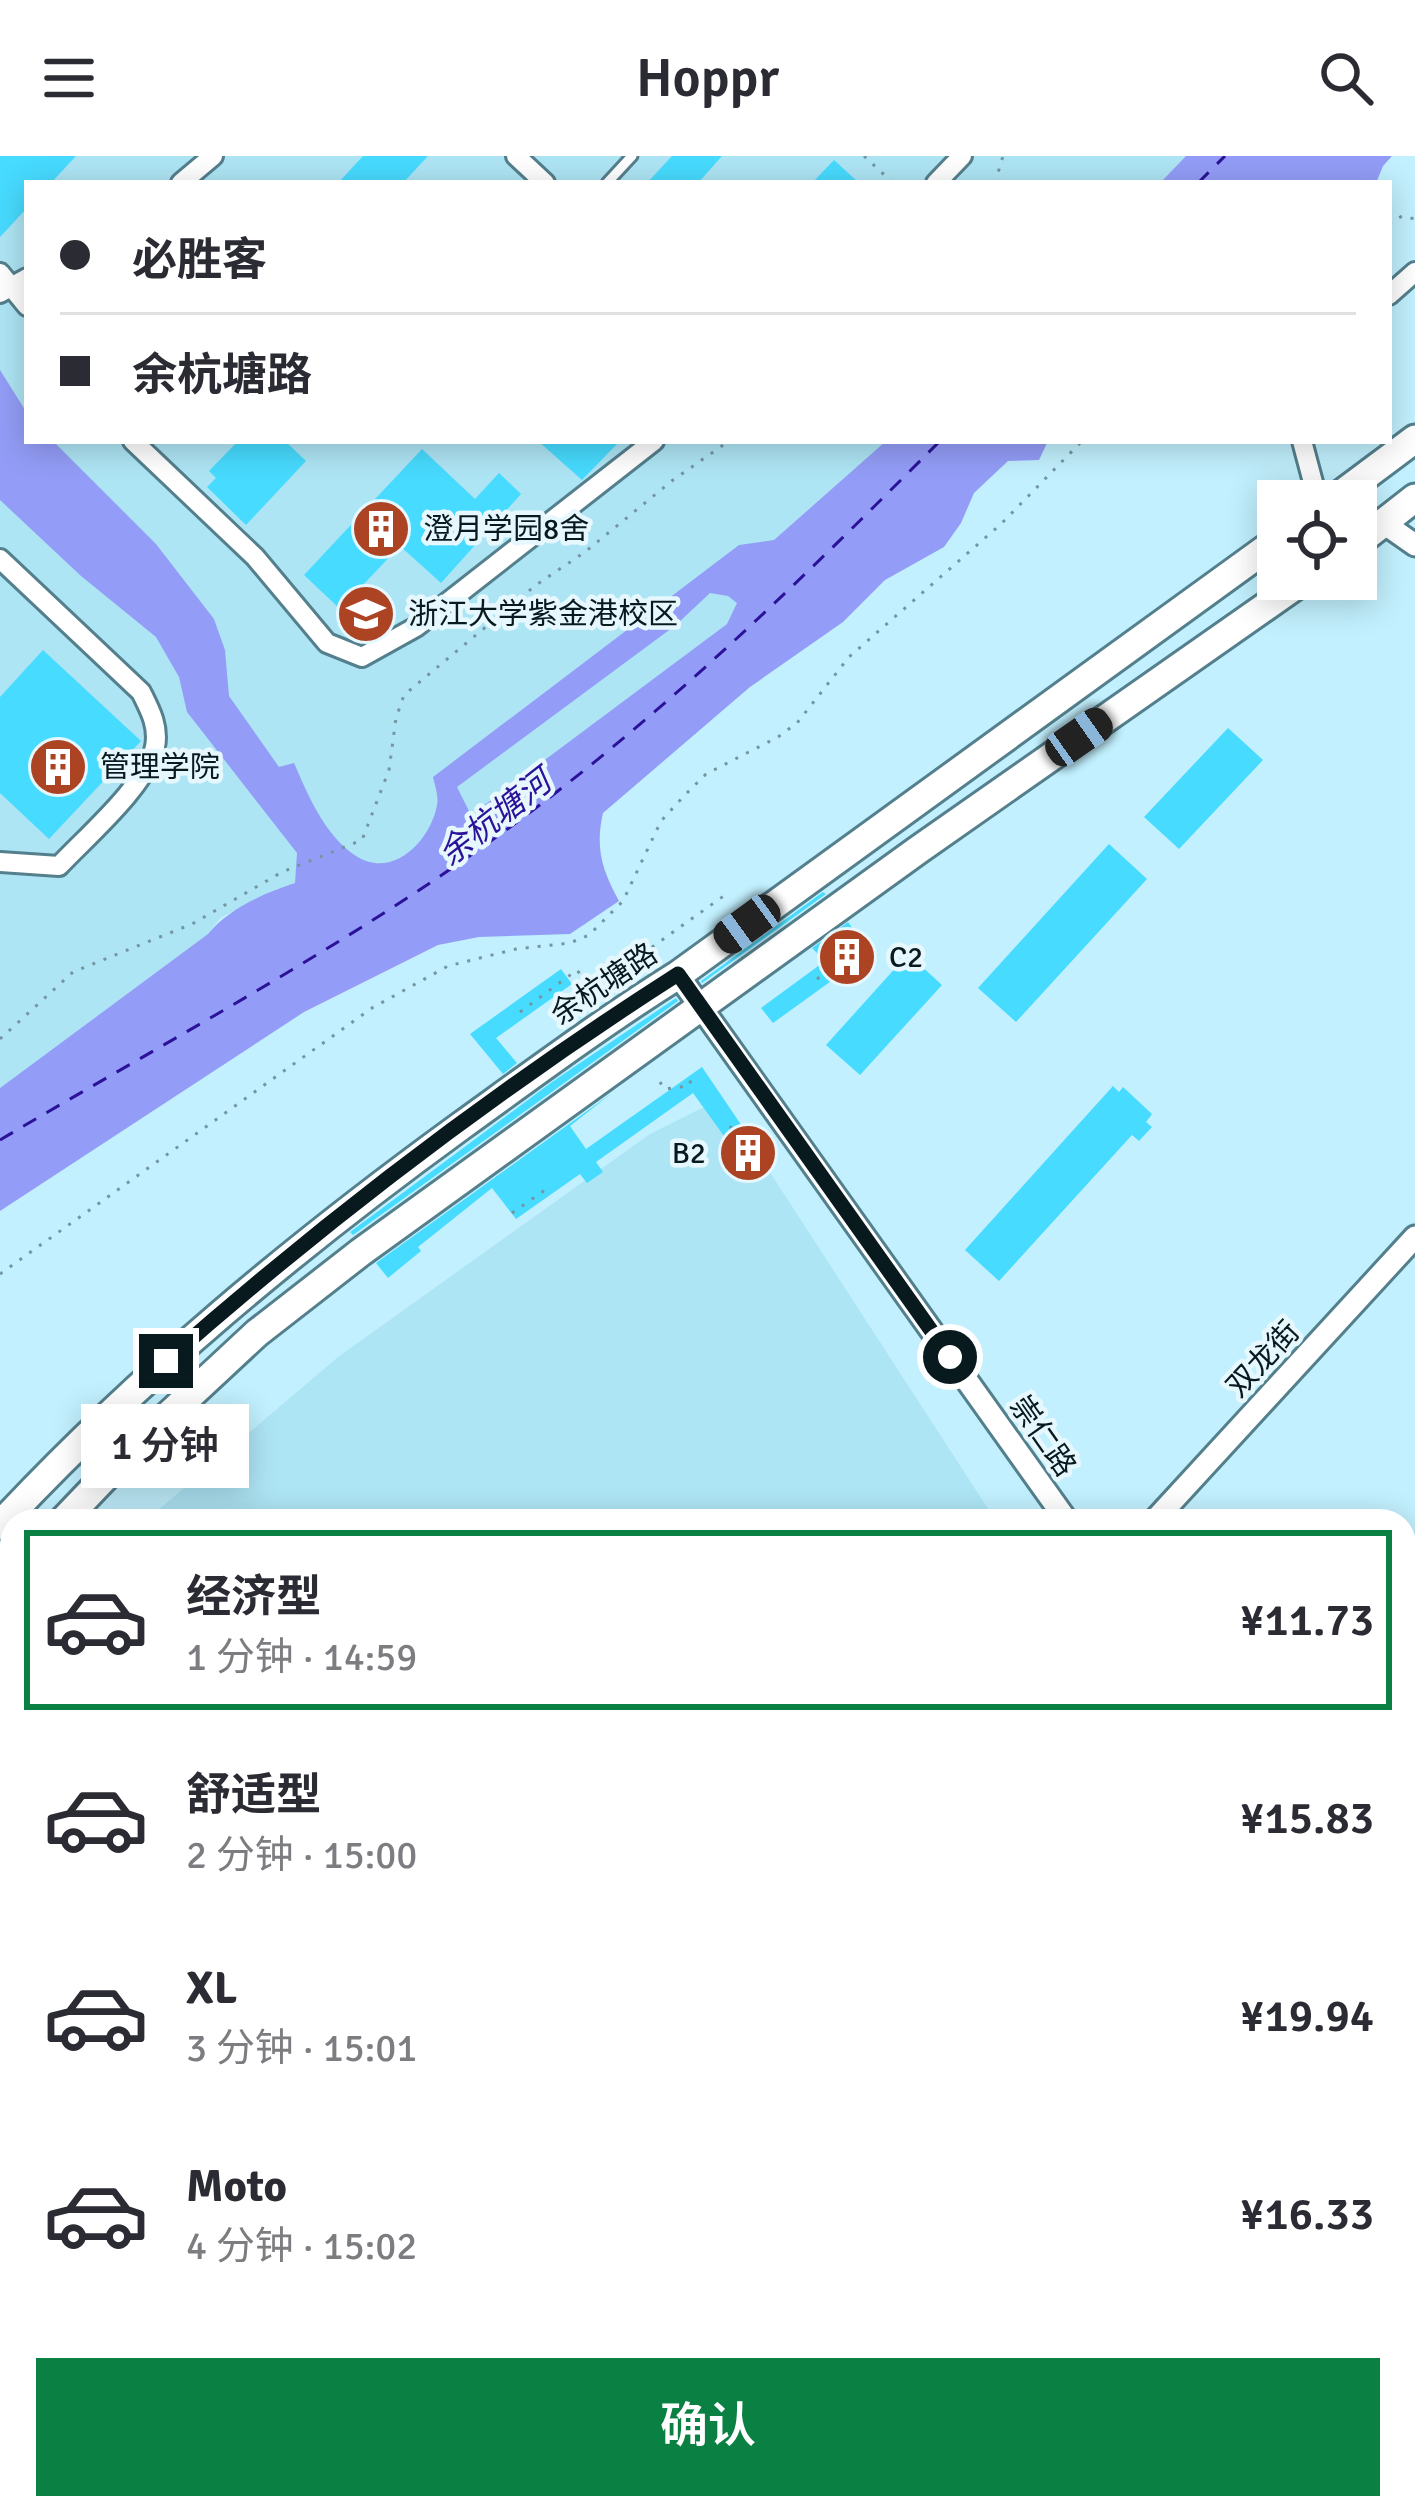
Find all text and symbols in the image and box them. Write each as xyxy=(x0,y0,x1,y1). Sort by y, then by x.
icon: menu xyxy=(36,45,102,111)
text: Hoppr xyxy=(636,45,779,112)
icon: search xyxy=(1313,45,1379,111)
text: 必胜客 xyxy=(132,233,267,288)
text: 余杭塘路 xyxy=(132,348,312,403)
map controls xyxy=(1257,480,1377,600)
button: locate xyxy=(1257,480,1377,600)
building icon: 澄月学园8舍 xyxy=(350,498,412,560)
place label: 澄月学园8舍 xyxy=(423,511,589,548)
school or university icon: 浙江大学紫金港校区 xyxy=(335,583,397,645)
place label: 浙江大学紫金港校区 xyxy=(408,596,678,633)
car xyxy=(1039,702,1119,772)
building icon: 管理学院 xyxy=(27,736,89,798)
place label: 管理学院 xyxy=(100,749,220,786)
water label: 余杭塘河 xyxy=(430,758,564,875)
car xyxy=(707,888,787,960)
building icon: C2 xyxy=(816,926,878,988)
street label: 余杭塘路 xyxy=(544,936,664,1033)
place label: C2 xyxy=(889,939,923,976)
building icon: B2 xyxy=(717,1122,779,1184)
place label: B2 xyxy=(672,1135,706,1172)
street label: 双龙街 xyxy=(1219,1314,1308,1405)
route start xyxy=(923,1330,977,1384)
route end xyxy=(139,1334,193,1388)
street label: 崇仁路 xyxy=(1002,1389,1084,1484)
callout: 1 分钟 xyxy=(82,1403,250,1487)
text: 1 分钟 xyxy=(111,1422,219,1470)
icon: car xyxy=(42,1566,150,1674)
text: 经济型 xyxy=(186,1570,321,1625)
text: ¥11.73 xyxy=(1240,1593,1374,1648)
text: 1 分钟 · 14:59 xyxy=(186,1633,417,1681)
icon: car xyxy=(42,1764,150,1872)
text: 舒适型 xyxy=(186,1768,321,1823)
text: ¥15.83 xyxy=(1240,1791,1374,1846)
text: 2 分钟 · 15:00 xyxy=(186,1831,417,1879)
text: XL xyxy=(186,1961,237,2016)
icon: car xyxy=(42,1962,150,2070)
text: ¥19.94 xyxy=(1240,1989,1374,2044)
text: 3 分钟 · 15:01 xyxy=(186,2024,417,2072)
text: Moto xyxy=(186,2159,287,2214)
icon: car xyxy=(42,2160,150,2268)
text: ¥16.33 xyxy=(1240,2187,1374,2242)
text: 4 分钟 · 15:02 xyxy=(186,2222,417,2270)
button: 确认 xyxy=(36,2358,1380,2496)

